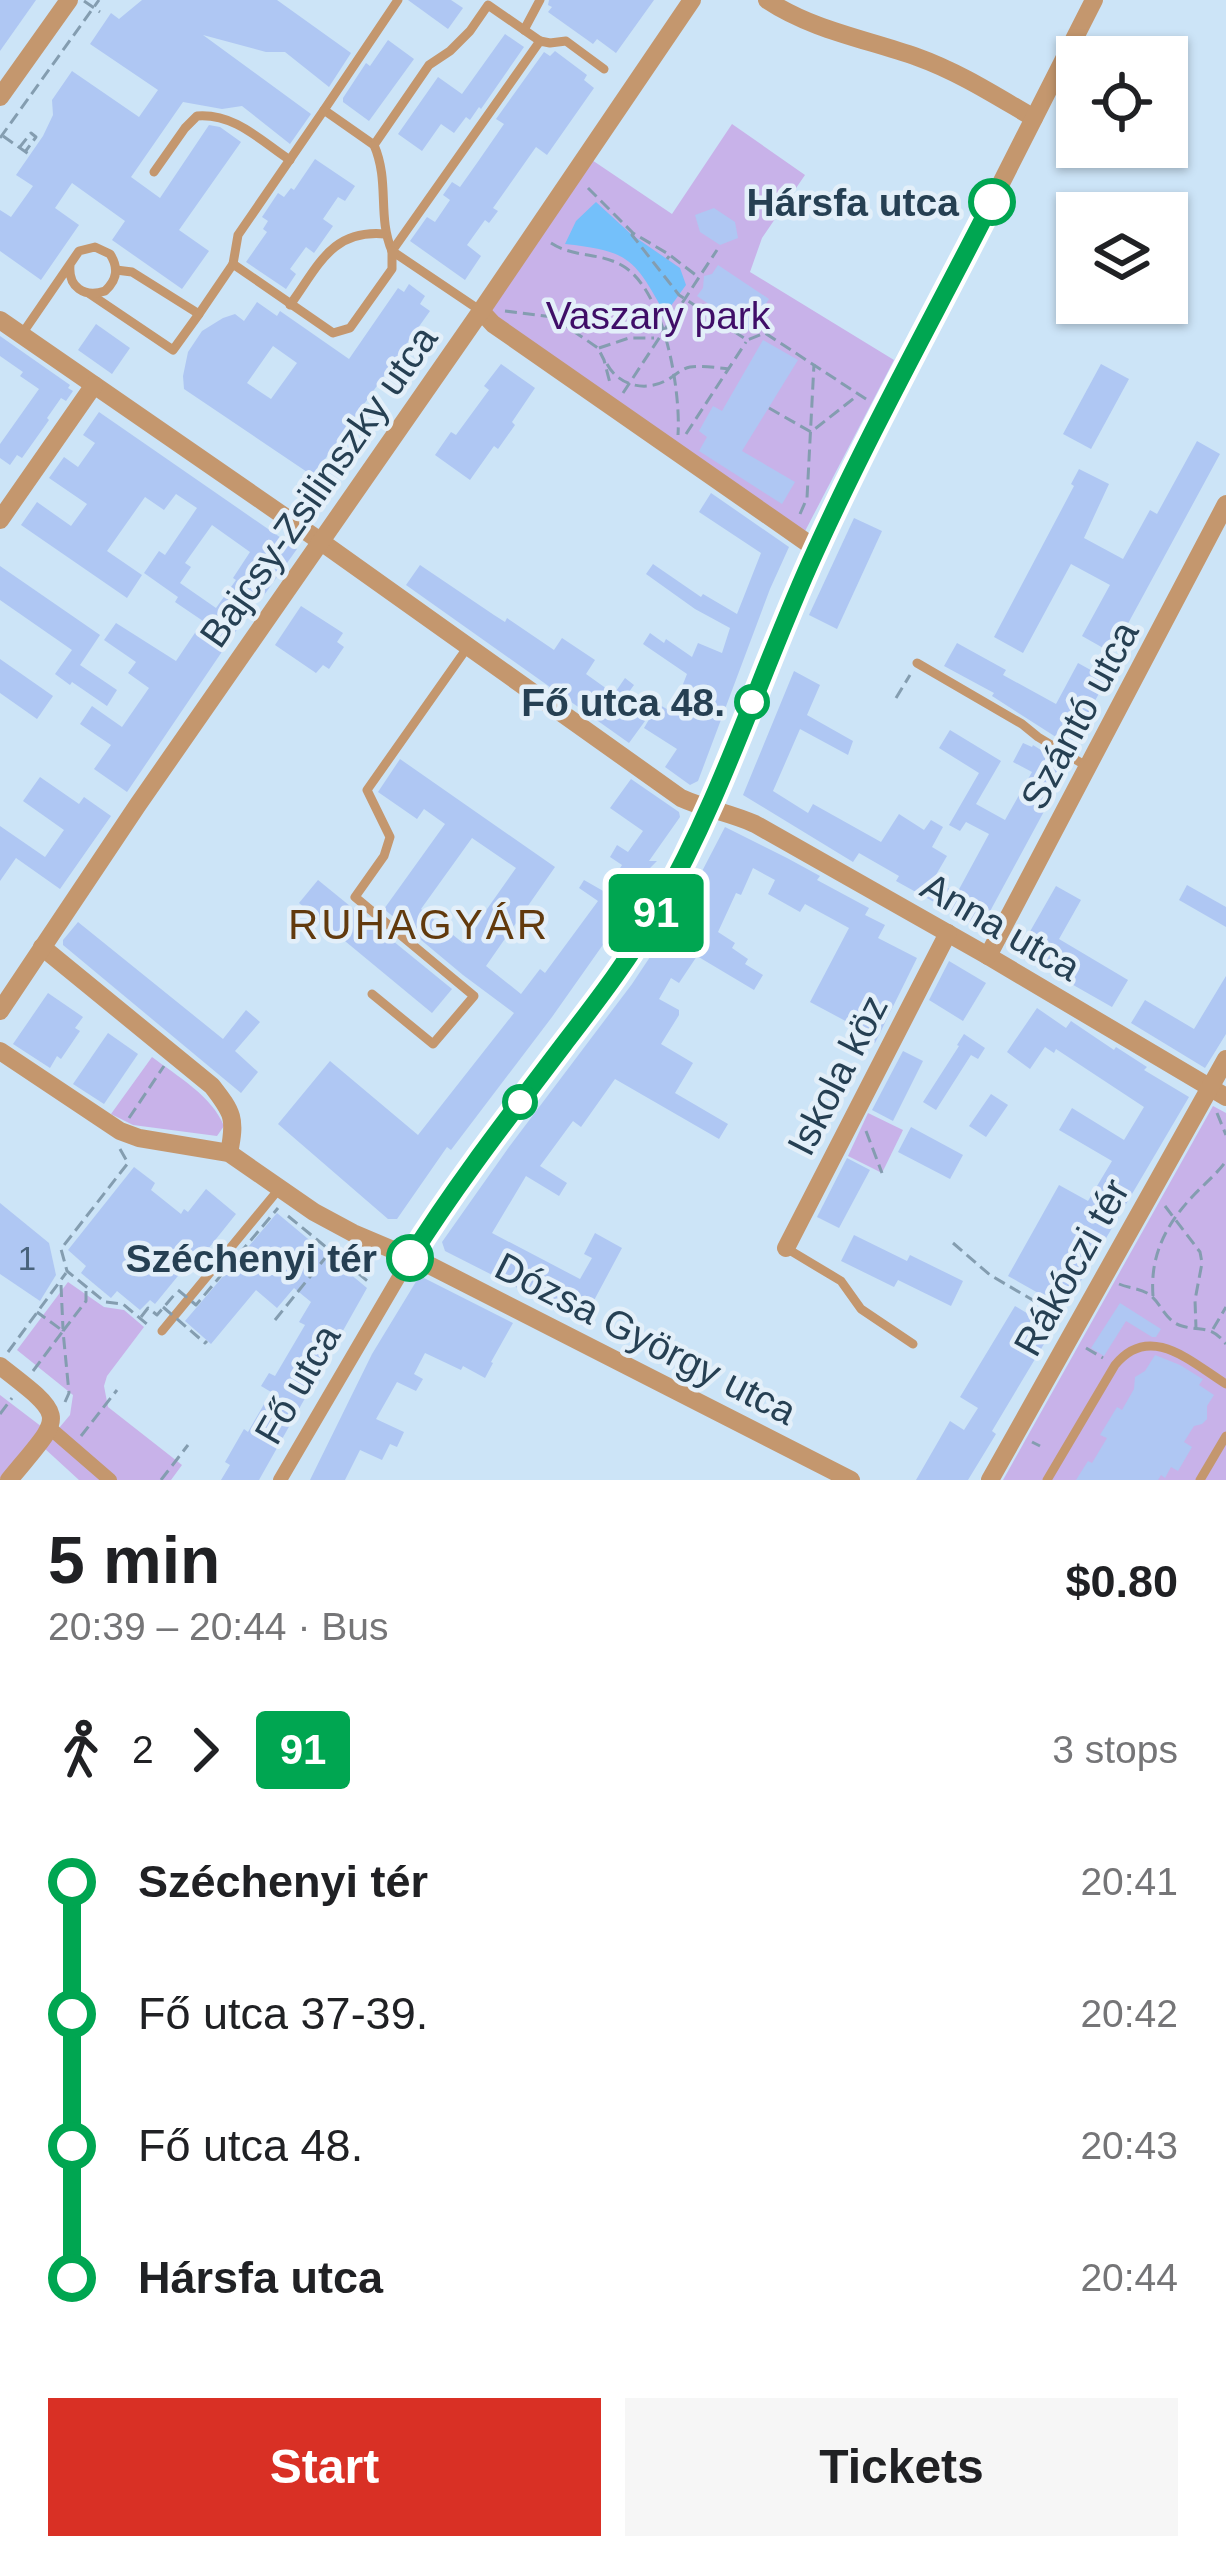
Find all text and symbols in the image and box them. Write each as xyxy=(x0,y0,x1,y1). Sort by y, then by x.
map controls xyxy=(1056,36,1188,324)
button: locate xyxy=(1056,36,1188,168)
marker: Hársfa utca xyxy=(970,180,1014,224)
place label: Hársfa utca xyxy=(747,181,959,224)
button: layers xyxy=(1056,192,1188,324)
park label: Vaszary park xyxy=(546,294,771,337)
street label: Bajcsy-Zsilinszky utca xyxy=(191,317,446,655)
street label: Szántó utca xyxy=(1012,614,1147,816)
place label: Fő utca 48. xyxy=(521,681,725,724)
marker: Fő utca 48. xyxy=(736,686,768,718)
street label: Anna utca xyxy=(914,864,1088,989)
line badge: 91 xyxy=(602,874,710,952)
text: 91 xyxy=(633,889,679,936)
district label: RUHAGYÁR xyxy=(288,901,550,948)
street label: Iskola köz xyxy=(779,988,896,1162)
unlabelled marker xyxy=(504,1086,536,1118)
street label: Rákóczi tér xyxy=(1005,1172,1138,1363)
marker: Széchenyi tér xyxy=(388,1236,432,1280)
place label: Széchenyi tér xyxy=(126,1237,377,1280)
house number: 1 xyxy=(18,1240,36,1277)
street label: Dózsa György utca xyxy=(488,1244,804,1433)
street label: Fő utca xyxy=(246,1317,349,1451)
text: 5 min xyxy=(48,1523,220,1597)
text: $0.80 xyxy=(1065,1556,1178,1607)
text: 20:39 – 20:44 · Bus xyxy=(48,1605,388,1648)
icon: walk xyxy=(48,1717,114,1783)
icon: forward xyxy=(172,1717,238,1783)
text: 91 xyxy=(280,1726,326,1773)
text: 2 xyxy=(132,1728,154,1771)
text: 3 stops xyxy=(1052,1728,1178,1771)
text: Széchenyi tér xyxy=(138,1856,428,1907)
text: 20:41 xyxy=(1080,1860,1178,1903)
text: Fő utca 37-39. xyxy=(138,1988,428,2039)
text: 20:42 xyxy=(1080,1992,1178,2035)
text: Fő utca 48. xyxy=(138,2120,363,2171)
text: 20:43 xyxy=(1080,2124,1178,2167)
text: Hársfa utca xyxy=(138,2252,383,2303)
text: 20:44 xyxy=(1080,2256,1178,2299)
button: Start xyxy=(48,2398,601,2536)
button: Tickets xyxy=(625,2398,1178,2536)

